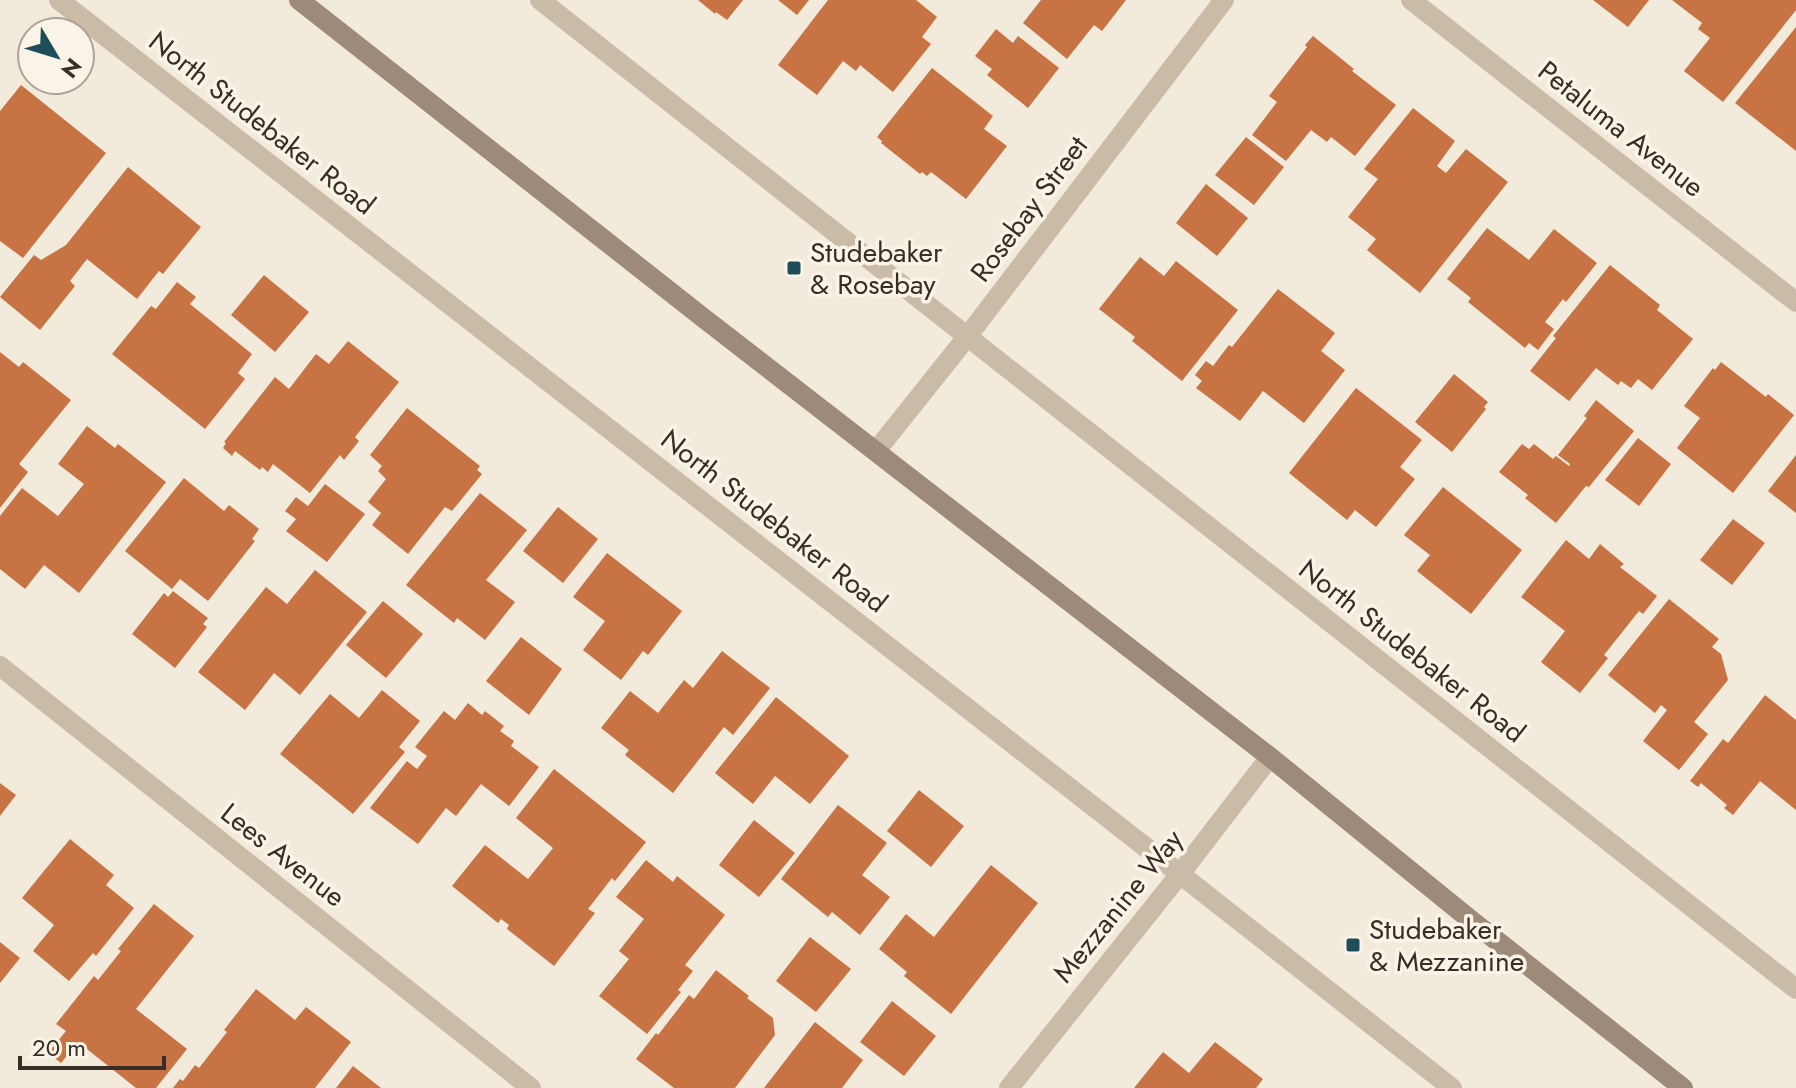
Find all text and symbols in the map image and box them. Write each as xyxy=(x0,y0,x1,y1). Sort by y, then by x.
north arrow xyxy=(16,16,96,96)
street label: North Studebaker Road xyxy=(140,21,384,225)
street label: Petaluma Avenue xyxy=(1529,51,1713,207)
text: N xyxy=(54,52,90,85)
street label: Rosebay Street xyxy=(960,127,1098,291)
place label: Studebaker & Rosebay xyxy=(810,232,943,305)
marker: Studebaker & Rosebay xyxy=(785,259,803,277)
street label: North Studebaker Road xyxy=(652,419,896,623)
street label: North Studebaker Road xyxy=(1290,549,1534,753)
street label: Lees Avenue xyxy=(212,793,354,917)
street label: Mezzanine Way xyxy=(1043,820,1193,991)
place label: Studebaker & Mezzanine xyxy=(1369,909,1524,982)
marker: Studebaker & Mezzanine xyxy=(1344,936,1362,954)
scale bar xyxy=(20,1020,164,1070)
text: 20 m xyxy=(32,1030,86,1065)

